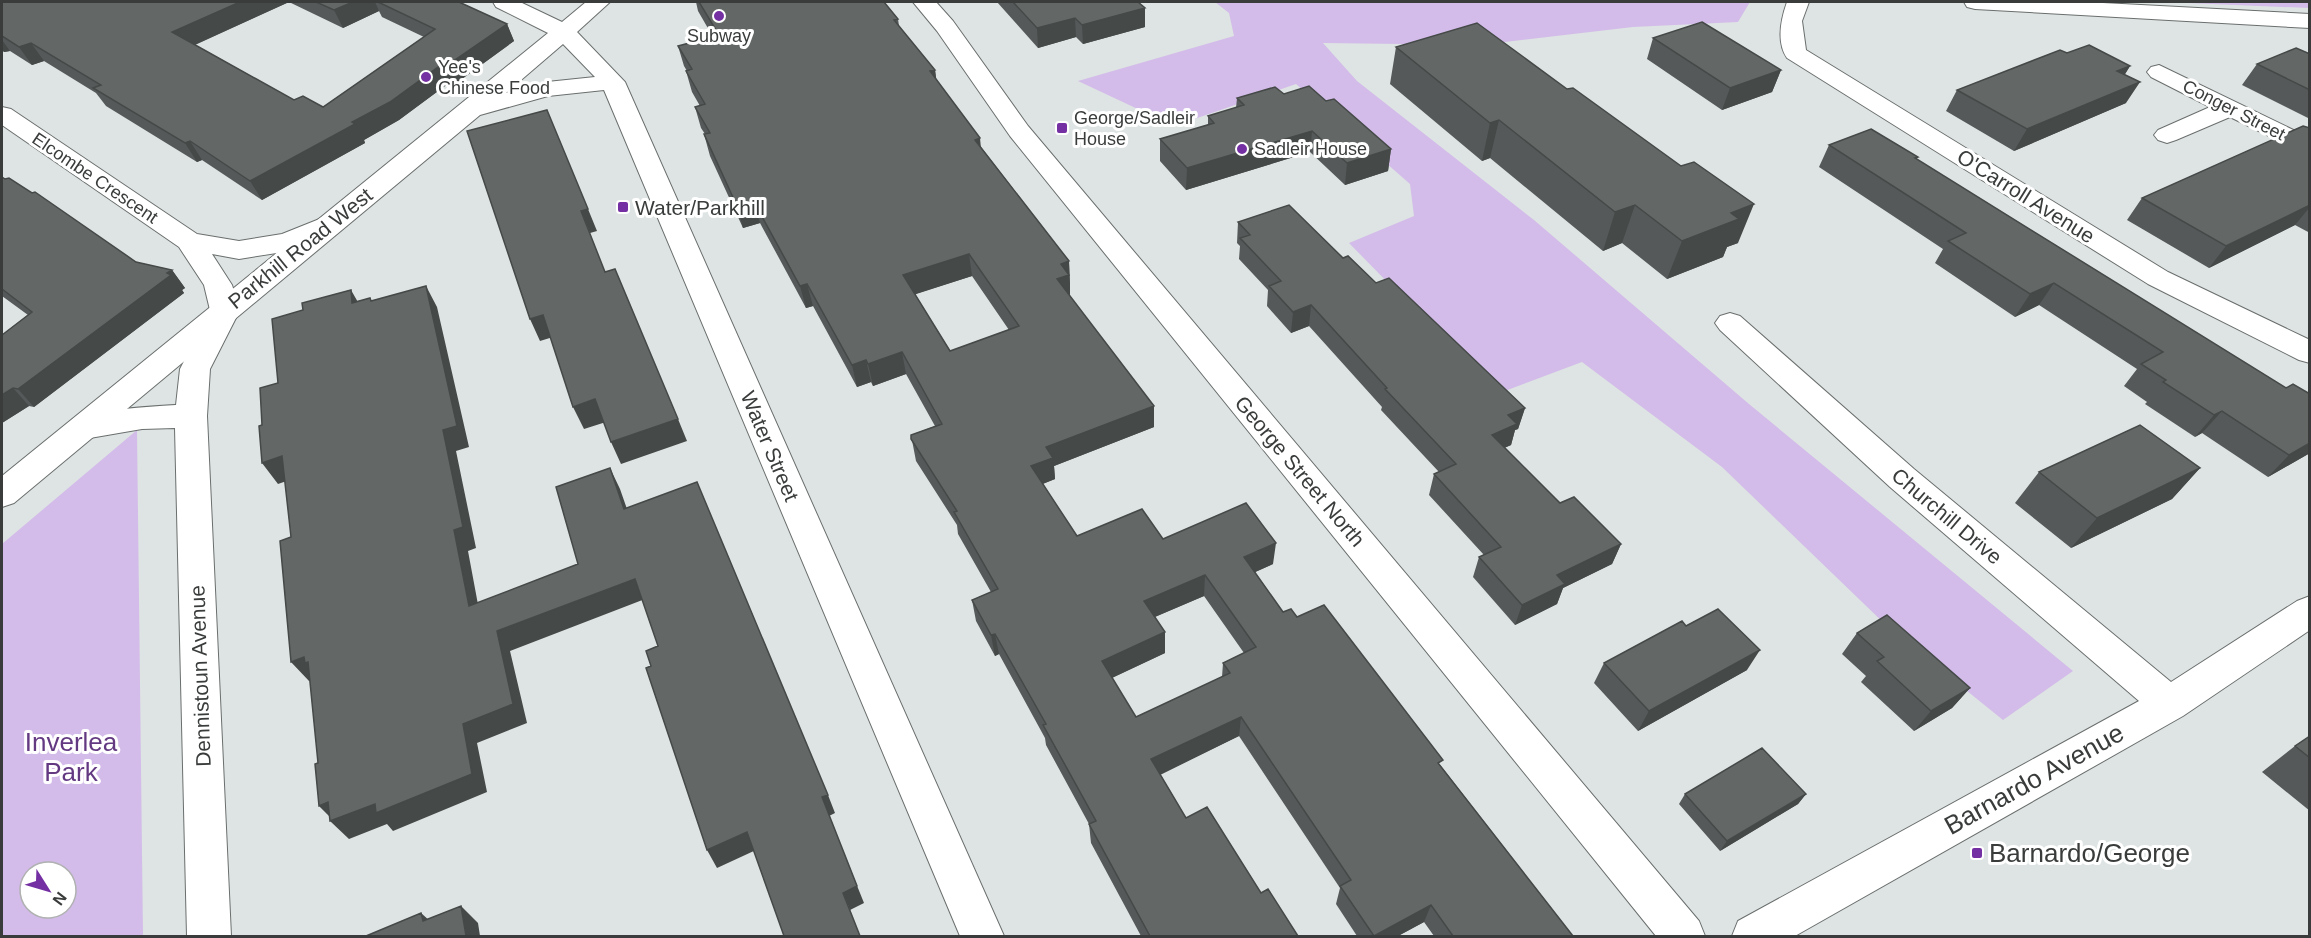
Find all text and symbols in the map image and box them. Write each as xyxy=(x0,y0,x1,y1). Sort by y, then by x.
marker: Subway xyxy=(712,9,726,23)
place label: Subway xyxy=(687,26,751,46)
place label: Yee's Chinese Food xyxy=(438,57,550,98)
marker: Yee's Chinese Food xyxy=(419,70,433,84)
street label: Conger Street xyxy=(2180,76,2288,144)
place label: George/Sadleir House xyxy=(1074,108,1195,149)
marker: George/Sadleir House xyxy=(1055,121,1069,135)
street label: Elcombe Crescent xyxy=(28,129,162,227)
place label: Sadleir House xyxy=(1254,139,1367,159)
marker: Sadleir House xyxy=(1235,142,1249,156)
street label: O'Carroll Avenue xyxy=(1953,144,2099,248)
street label: Parkhill Road West xyxy=(224,183,377,313)
place label: Water/Parkhill xyxy=(635,196,765,219)
marker: Water/Parkhill xyxy=(616,200,630,214)
street label: Water Street xyxy=(737,388,804,505)
street label: George Street North xyxy=(1230,391,1370,551)
street label: Churchill Drive xyxy=(1887,463,2007,569)
street label: Dennistoun Avenue xyxy=(185,585,215,767)
street label: Barnardo Avenue xyxy=(1939,717,2129,841)
park label: Inverlea Park xyxy=(25,727,118,787)
place label: Barnardo/George xyxy=(1989,838,2190,868)
marker: Barnardo/George xyxy=(1970,846,1984,860)
north arrow xyxy=(18,860,78,920)
text: N xyxy=(49,889,70,908)

